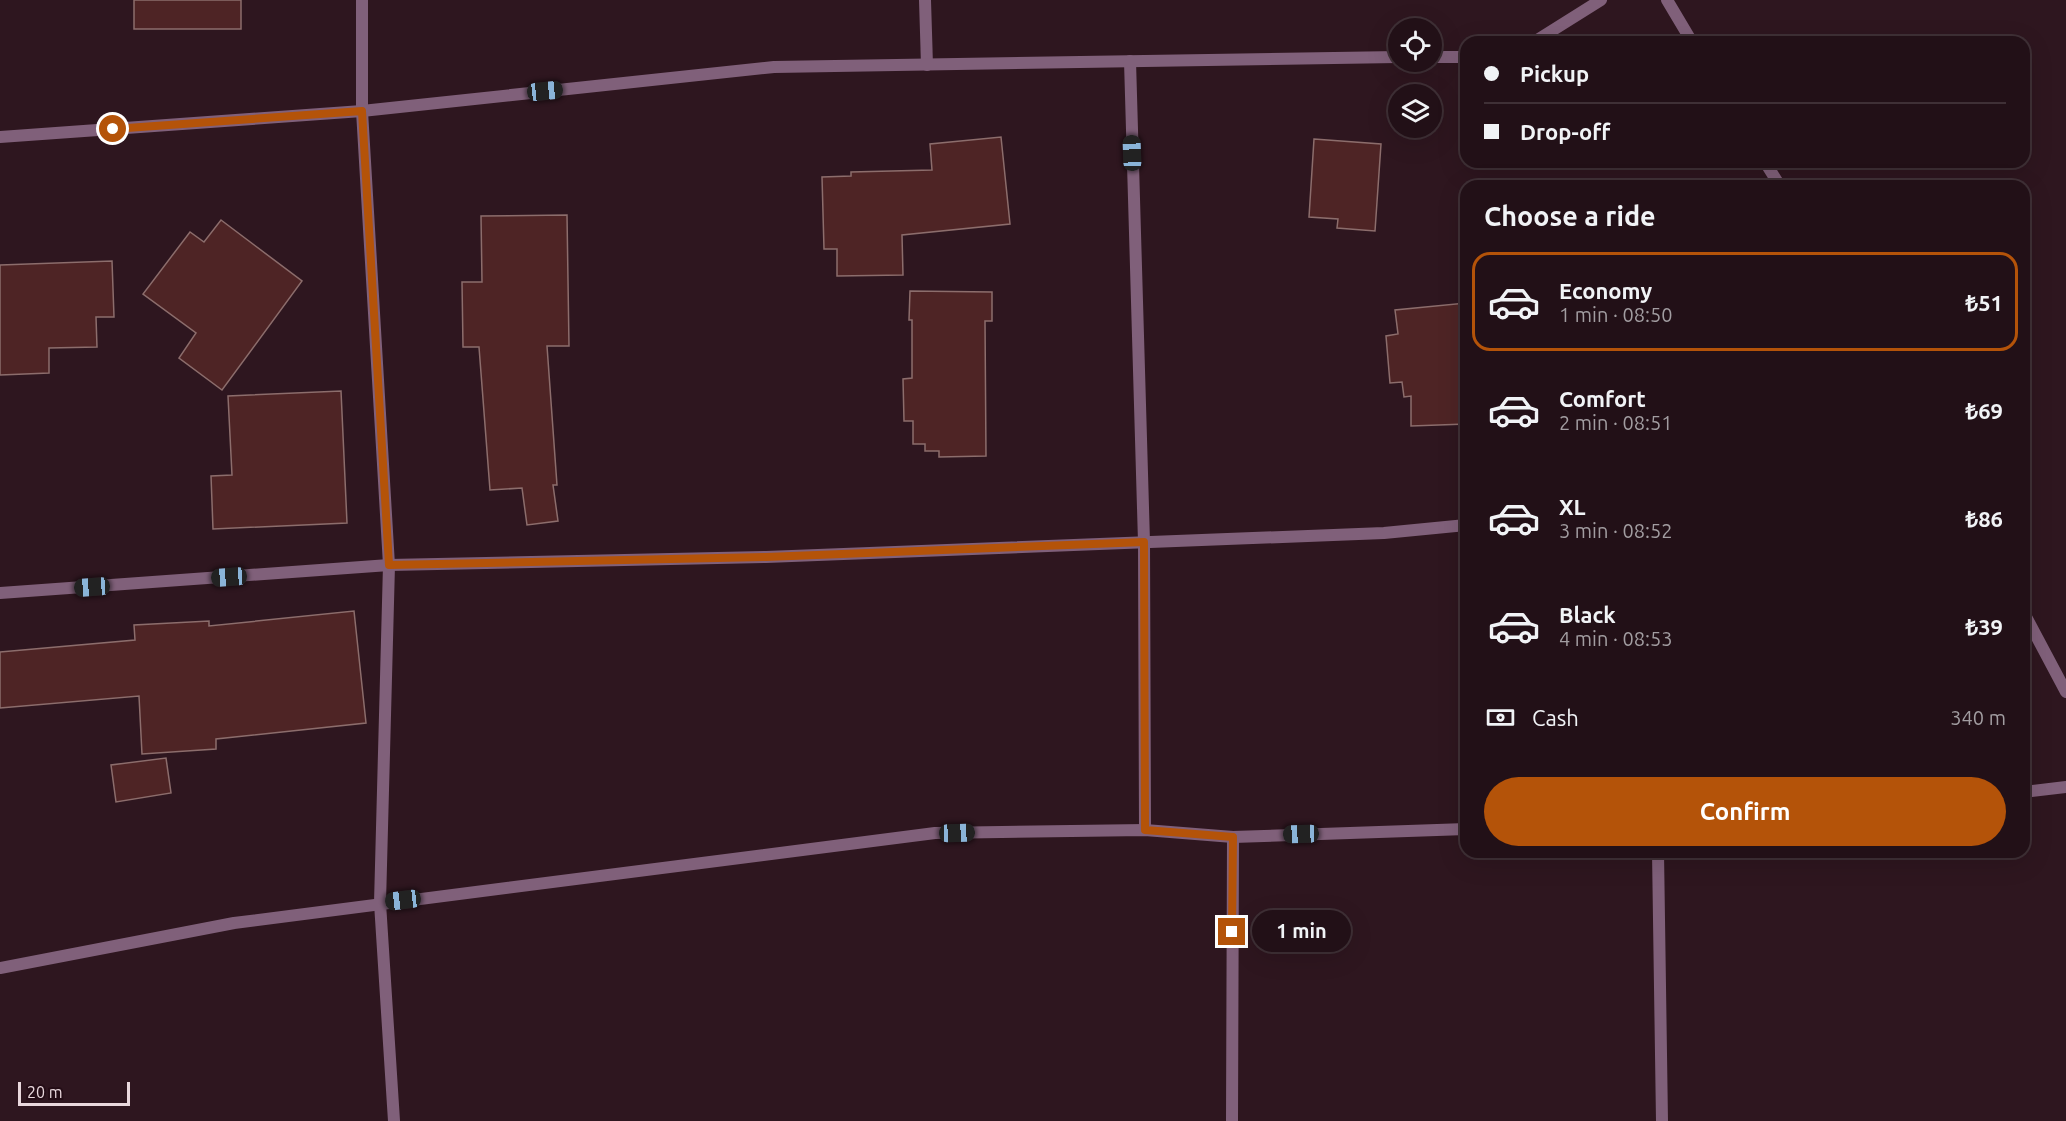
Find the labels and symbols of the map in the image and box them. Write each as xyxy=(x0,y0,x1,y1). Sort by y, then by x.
car xyxy=(526,80,564,102)
route start xyxy=(99,115,126,142)
car xyxy=(1122,135,1142,171)
car xyxy=(210,567,248,587)
car xyxy=(73,577,111,597)
car xyxy=(939,823,975,843)
car xyxy=(1283,824,1319,844)
car xyxy=(384,889,422,911)
callout: 1 min xyxy=(1253,911,1352,953)
route end xyxy=(1218,918,1245,945)
scale bar xyxy=(18,1079,130,1106)

